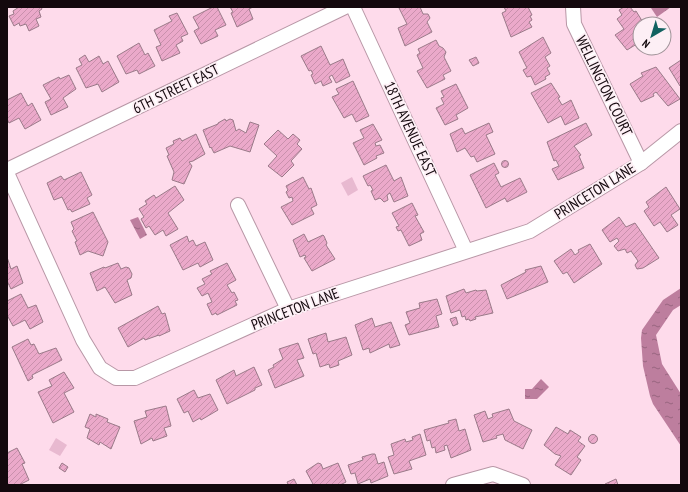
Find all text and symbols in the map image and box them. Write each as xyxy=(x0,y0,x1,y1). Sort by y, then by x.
north arrow xyxy=(632,16,672,56)
street label: WELLINGTON COURT xyxy=(572,32,637,139)
text: N xyxy=(639,37,652,51)
street label: 6TH STREET EAST xyxy=(129,59,222,118)
street label: 18TH AVENUE EAST xyxy=(380,78,441,180)
street label: PRINCETON LANE xyxy=(551,158,639,223)
street label: PRINCETON LANE xyxy=(248,283,341,334)

